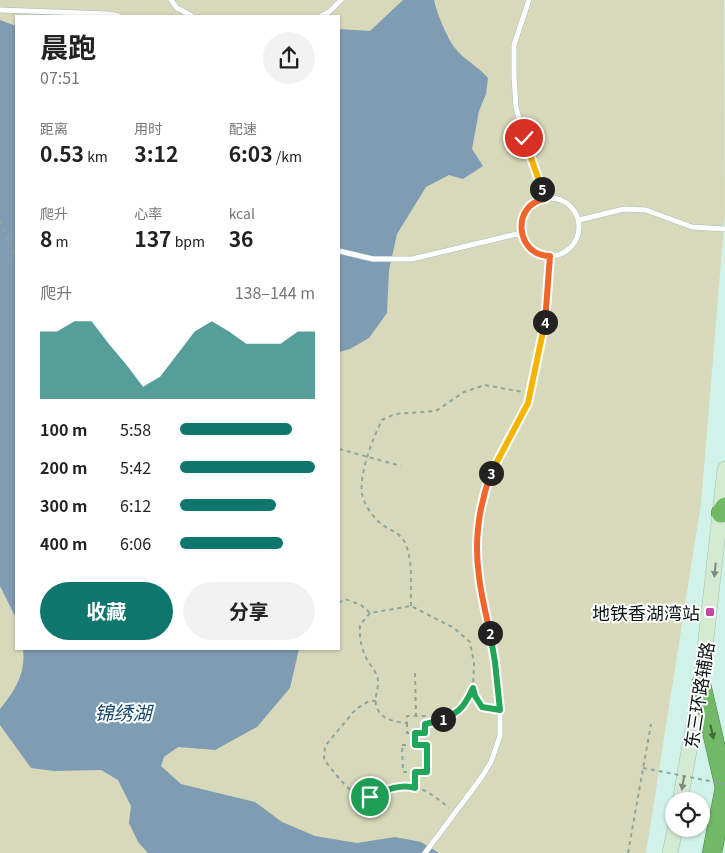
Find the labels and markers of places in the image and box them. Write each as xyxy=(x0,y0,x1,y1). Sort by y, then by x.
pin xyxy=(503,117,545,159)
pin: 5 xyxy=(530,176,554,202)
pin: 4 xyxy=(532,310,558,334)
pin: 3 xyxy=(478,460,504,486)
place label: 地铁香湖湾站 xyxy=(592,599,700,625)
marker: 地铁香湖湾站 xyxy=(704,606,716,618)
pin: 2 xyxy=(478,620,502,646)
pin: 1 xyxy=(430,706,456,732)
pin xyxy=(349,776,391,818)

